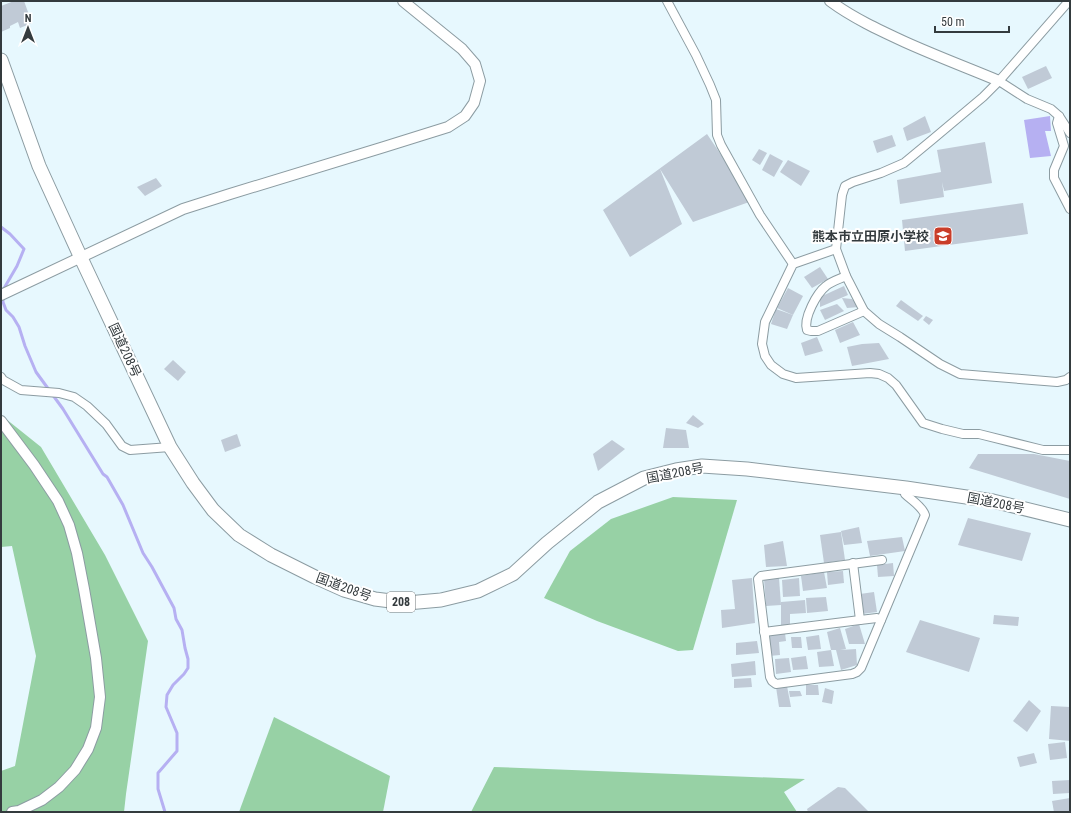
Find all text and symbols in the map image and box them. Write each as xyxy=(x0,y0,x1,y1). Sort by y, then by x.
north arrow xyxy=(8,8,48,48)
scale bar xyxy=(935,8,1009,34)
text: N xyxy=(25,12,32,25)
text: 50 m xyxy=(941,15,965,29)
school or university icon: 熊本市立田原小学校 xyxy=(932,225,954,247)
place label: 熊本市立田原小学校 xyxy=(812,229,929,244)
street label: 国道208号 xyxy=(106,320,144,380)
street label: 国道208号 xyxy=(645,460,705,486)
street label: 国道208号 xyxy=(966,490,1026,516)
street label: 国道208号 xyxy=(314,570,374,604)
road number: 208 xyxy=(387,592,415,612)

